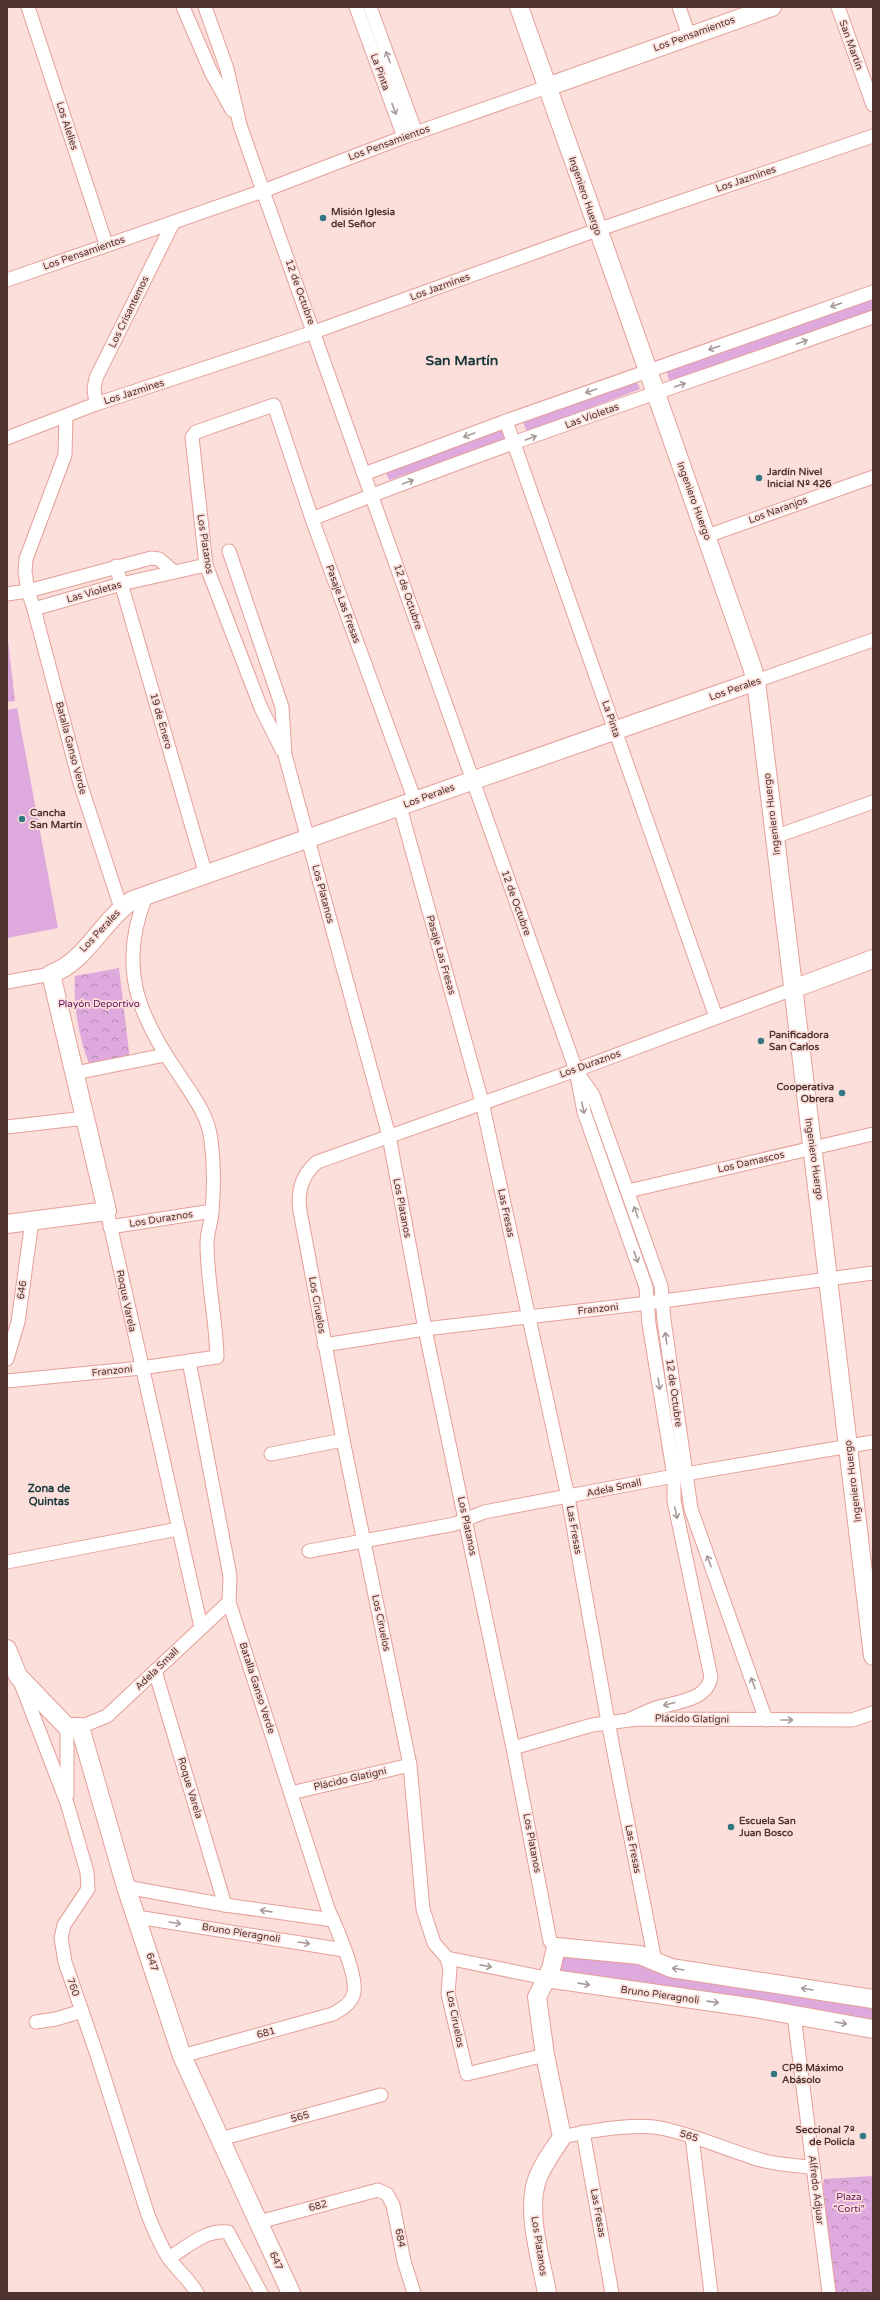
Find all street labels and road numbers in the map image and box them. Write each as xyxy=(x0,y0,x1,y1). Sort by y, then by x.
street label: Los Pensamientos xyxy=(652,14,737,54)
street label: San Martín xyxy=(836,19,866,71)
street label: La Pinta xyxy=(368,52,392,92)
street label: Los Alelies xyxy=(54,100,81,152)
street label: Los Pensamientos xyxy=(347,123,432,163)
street label: Ingeniero Huergo xyxy=(566,155,604,237)
street label: Los Jazmines xyxy=(714,163,778,195)
street label: Los Pensamientos xyxy=(41,233,127,273)
street label: 12 de Octubre xyxy=(283,258,317,327)
street label: Los Jazmines xyxy=(408,271,472,303)
street label: Los Crisantemos xyxy=(106,274,152,350)
street label: Los Jazmines xyxy=(102,377,166,407)
street label: Las Violetas xyxy=(563,401,621,431)
street label: Ingeniero Huergo xyxy=(674,460,714,542)
street label: Los Naranjos xyxy=(747,494,809,526)
street label: Los Platanos xyxy=(194,513,216,575)
street label: Pasaje Las Fresas xyxy=(323,563,363,645)
street label: 12 de Octubre xyxy=(391,563,425,632)
street label: Las Violetas xyxy=(65,578,123,606)
street label: Los Perales xyxy=(708,674,763,703)
street label: 19 de Enero xyxy=(147,692,175,750)
street label: La Pinta xyxy=(599,699,623,739)
street label: Batalla Ganso Verde xyxy=(53,700,89,796)
street label: Ingeniero Huergo xyxy=(761,772,783,856)
street label: Los Perales xyxy=(402,781,457,811)
street label: Los Platanos xyxy=(309,863,337,925)
street label: 12 de Octubre xyxy=(499,869,533,938)
street label: Los Perales xyxy=(77,907,123,955)
street label: Pasaje Las Fresas xyxy=(424,914,458,996)
street label: Los Duraznos xyxy=(558,1047,622,1081)
street label: Ingeniero Huergo xyxy=(802,1117,826,1201)
street label: Los Damascos xyxy=(716,1148,786,1175)
street label: Los Platanos xyxy=(390,1177,414,1239)
street label: Las Fresas xyxy=(495,1188,517,1238)
street label: Los Duraznos xyxy=(128,1208,194,1230)
street label: Roque Varela xyxy=(114,1269,138,1333)
street label: Los Ciruelos xyxy=(306,1276,328,1335)
street label: 646 xyxy=(15,1280,29,1300)
street label: Franzoni xyxy=(577,1301,619,1317)
street label: 12 de Octubre xyxy=(663,1358,685,1428)
street label: Franzoni xyxy=(91,1363,133,1379)
street label: Ingeniero Huergo xyxy=(842,1439,864,1523)
street label: Adela Small xyxy=(585,1476,643,1500)
street label: Los Platanos xyxy=(455,1495,479,1557)
street label: Las Fresas xyxy=(564,1505,584,1555)
street label: Los Ciruelos xyxy=(369,1594,393,1653)
street label: Batalla Ganso Verde xyxy=(237,1641,278,1736)
street label: Adela Small xyxy=(133,1645,181,1693)
street label: Plácido Glatigni xyxy=(655,1712,729,1726)
street label: Roque Varela xyxy=(175,1756,205,1820)
street label: Plácido Glatigni xyxy=(312,1765,388,1793)
street label: Los Platanos xyxy=(520,1812,544,1874)
street label: Las Fresas xyxy=(622,1824,644,1874)
street label: Bruno Pieragnoli xyxy=(201,1921,281,1945)
street label: 647 xyxy=(143,1951,161,1973)
street label: 760 xyxy=(64,1976,82,1998)
street label: Bruno Pieragnoli xyxy=(620,1984,700,2006)
street label: Los Ciruelos xyxy=(444,1990,466,2049)
street label: 681 xyxy=(255,2025,277,2041)
street label: 565 xyxy=(289,2109,311,2125)
street label: 565 xyxy=(678,2127,700,2145)
street label: Alfredo Adjuar xyxy=(806,2155,826,2226)
street label: Las Fresas xyxy=(588,2188,608,2238)
street label: 682 xyxy=(307,2198,329,2214)
street label: Los Platanos xyxy=(528,2215,550,2277)
street label: 684 xyxy=(392,2228,408,2248)
street label: 647 xyxy=(267,2250,285,2272)

